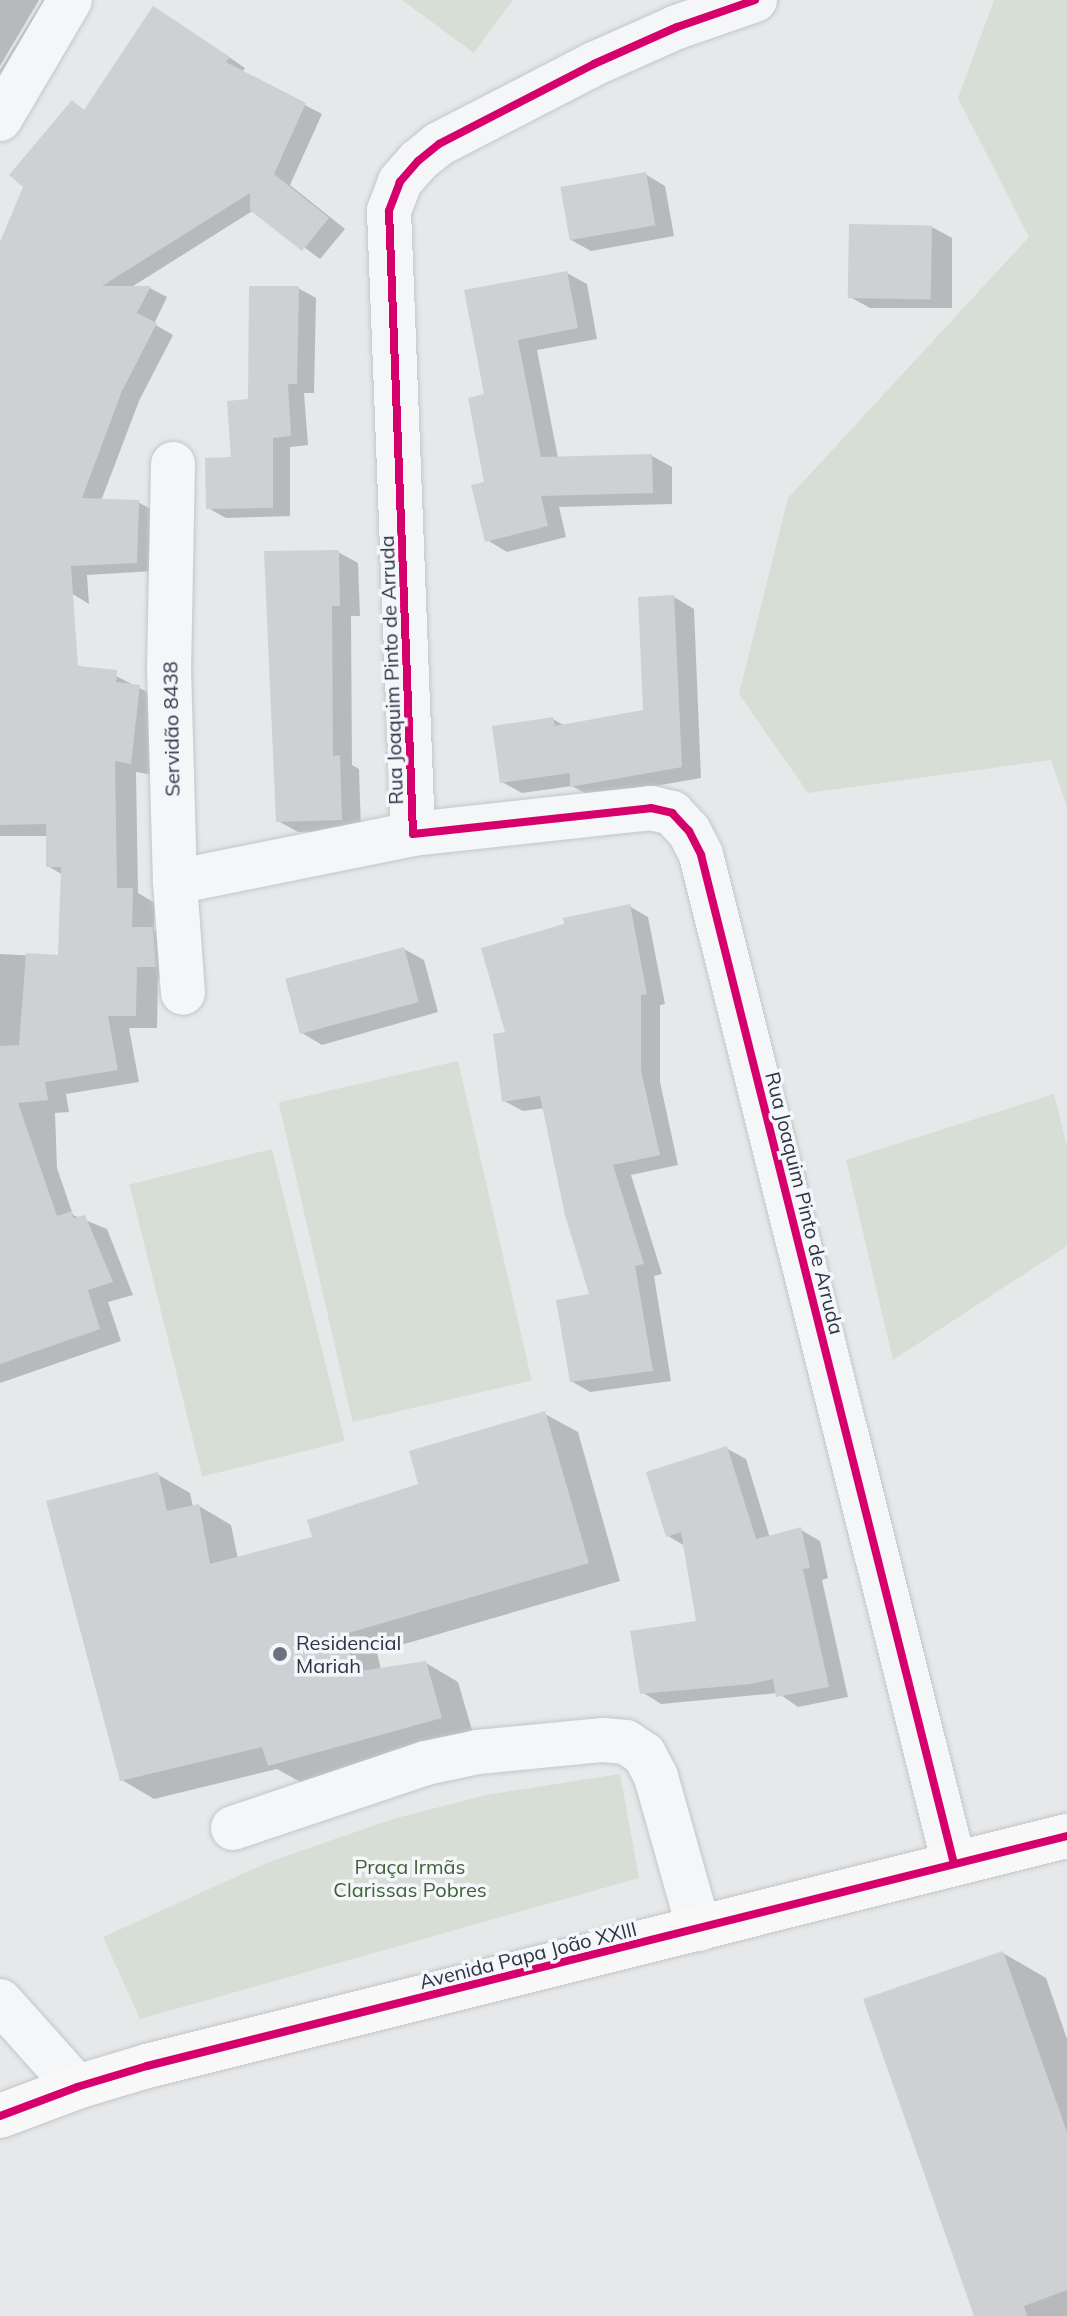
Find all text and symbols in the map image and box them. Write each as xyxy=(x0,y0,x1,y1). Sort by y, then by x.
street label: Rua Joaquim Pinto de Arruda xyxy=(374,535,408,805)
street label: Servidão 8438 xyxy=(158,661,184,797)
street label: Rua Joaquim Pinto de Arruda xyxy=(761,1069,849,1337)
place label: Residencial Mariah xyxy=(296,1630,401,1677)
marker: Residencial Mariah xyxy=(271,1645,289,1663)
park label: Praça Irmãs Clarissas Pobres xyxy=(333,1855,487,1902)
street label: Avenida Papa João XXIII xyxy=(417,1916,639,1994)

